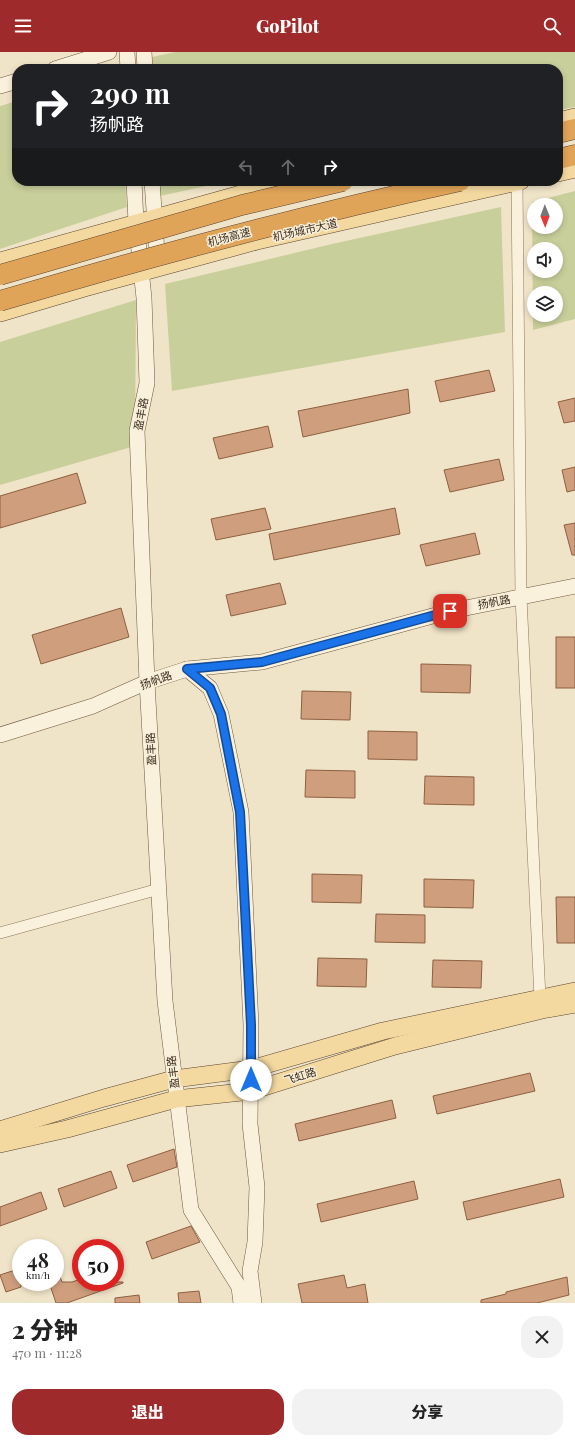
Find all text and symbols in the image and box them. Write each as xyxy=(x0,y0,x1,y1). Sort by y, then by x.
text: GoPilot xyxy=(256,14,319,38)
icon: menu xyxy=(12,15,34,37)
icon: search xyxy=(541,15,563,37)
text: 290 m xyxy=(90,74,170,111)
icon: right xyxy=(24,80,76,132)
text: 扬帆路 xyxy=(90,112,144,136)
icon: left xyxy=(235,156,257,178)
icon: ahead xyxy=(277,156,299,178)
icon: right xyxy=(319,156,341,178)
north arrow xyxy=(527,198,563,234)
map controls xyxy=(527,198,563,322)
street label: 机场城市大道 xyxy=(271,215,339,244)
street label: 机场高速 xyxy=(206,224,252,249)
button: sound xyxy=(527,242,563,278)
button: layers xyxy=(527,286,563,322)
street label: 盈丰路 xyxy=(130,396,151,432)
street label: 扬帆路 xyxy=(476,591,512,612)
pin xyxy=(433,594,467,628)
icon: arrive xyxy=(439,600,461,622)
street label: 扬帆路 xyxy=(138,667,174,692)
street label: 盈丰路 xyxy=(142,732,159,766)
street label: 盈丰路 xyxy=(163,1055,182,1089)
position arrow xyxy=(230,1059,272,1101)
street label: 飞虹路 xyxy=(282,1064,318,1088)
speed limit sign: 50 xyxy=(72,1239,124,1291)
text: 48 xyxy=(27,1246,49,1273)
text: km/h xyxy=(26,1268,50,1282)
text: 2 分钟 xyxy=(12,1313,78,1345)
button: close xyxy=(521,1316,563,1358)
text: 470 m · 11:28 xyxy=(12,1344,82,1361)
button: 退出 xyxy=(12,1389,284,1435)
button: 分享 xyxy=(292,1389,563,1435)

